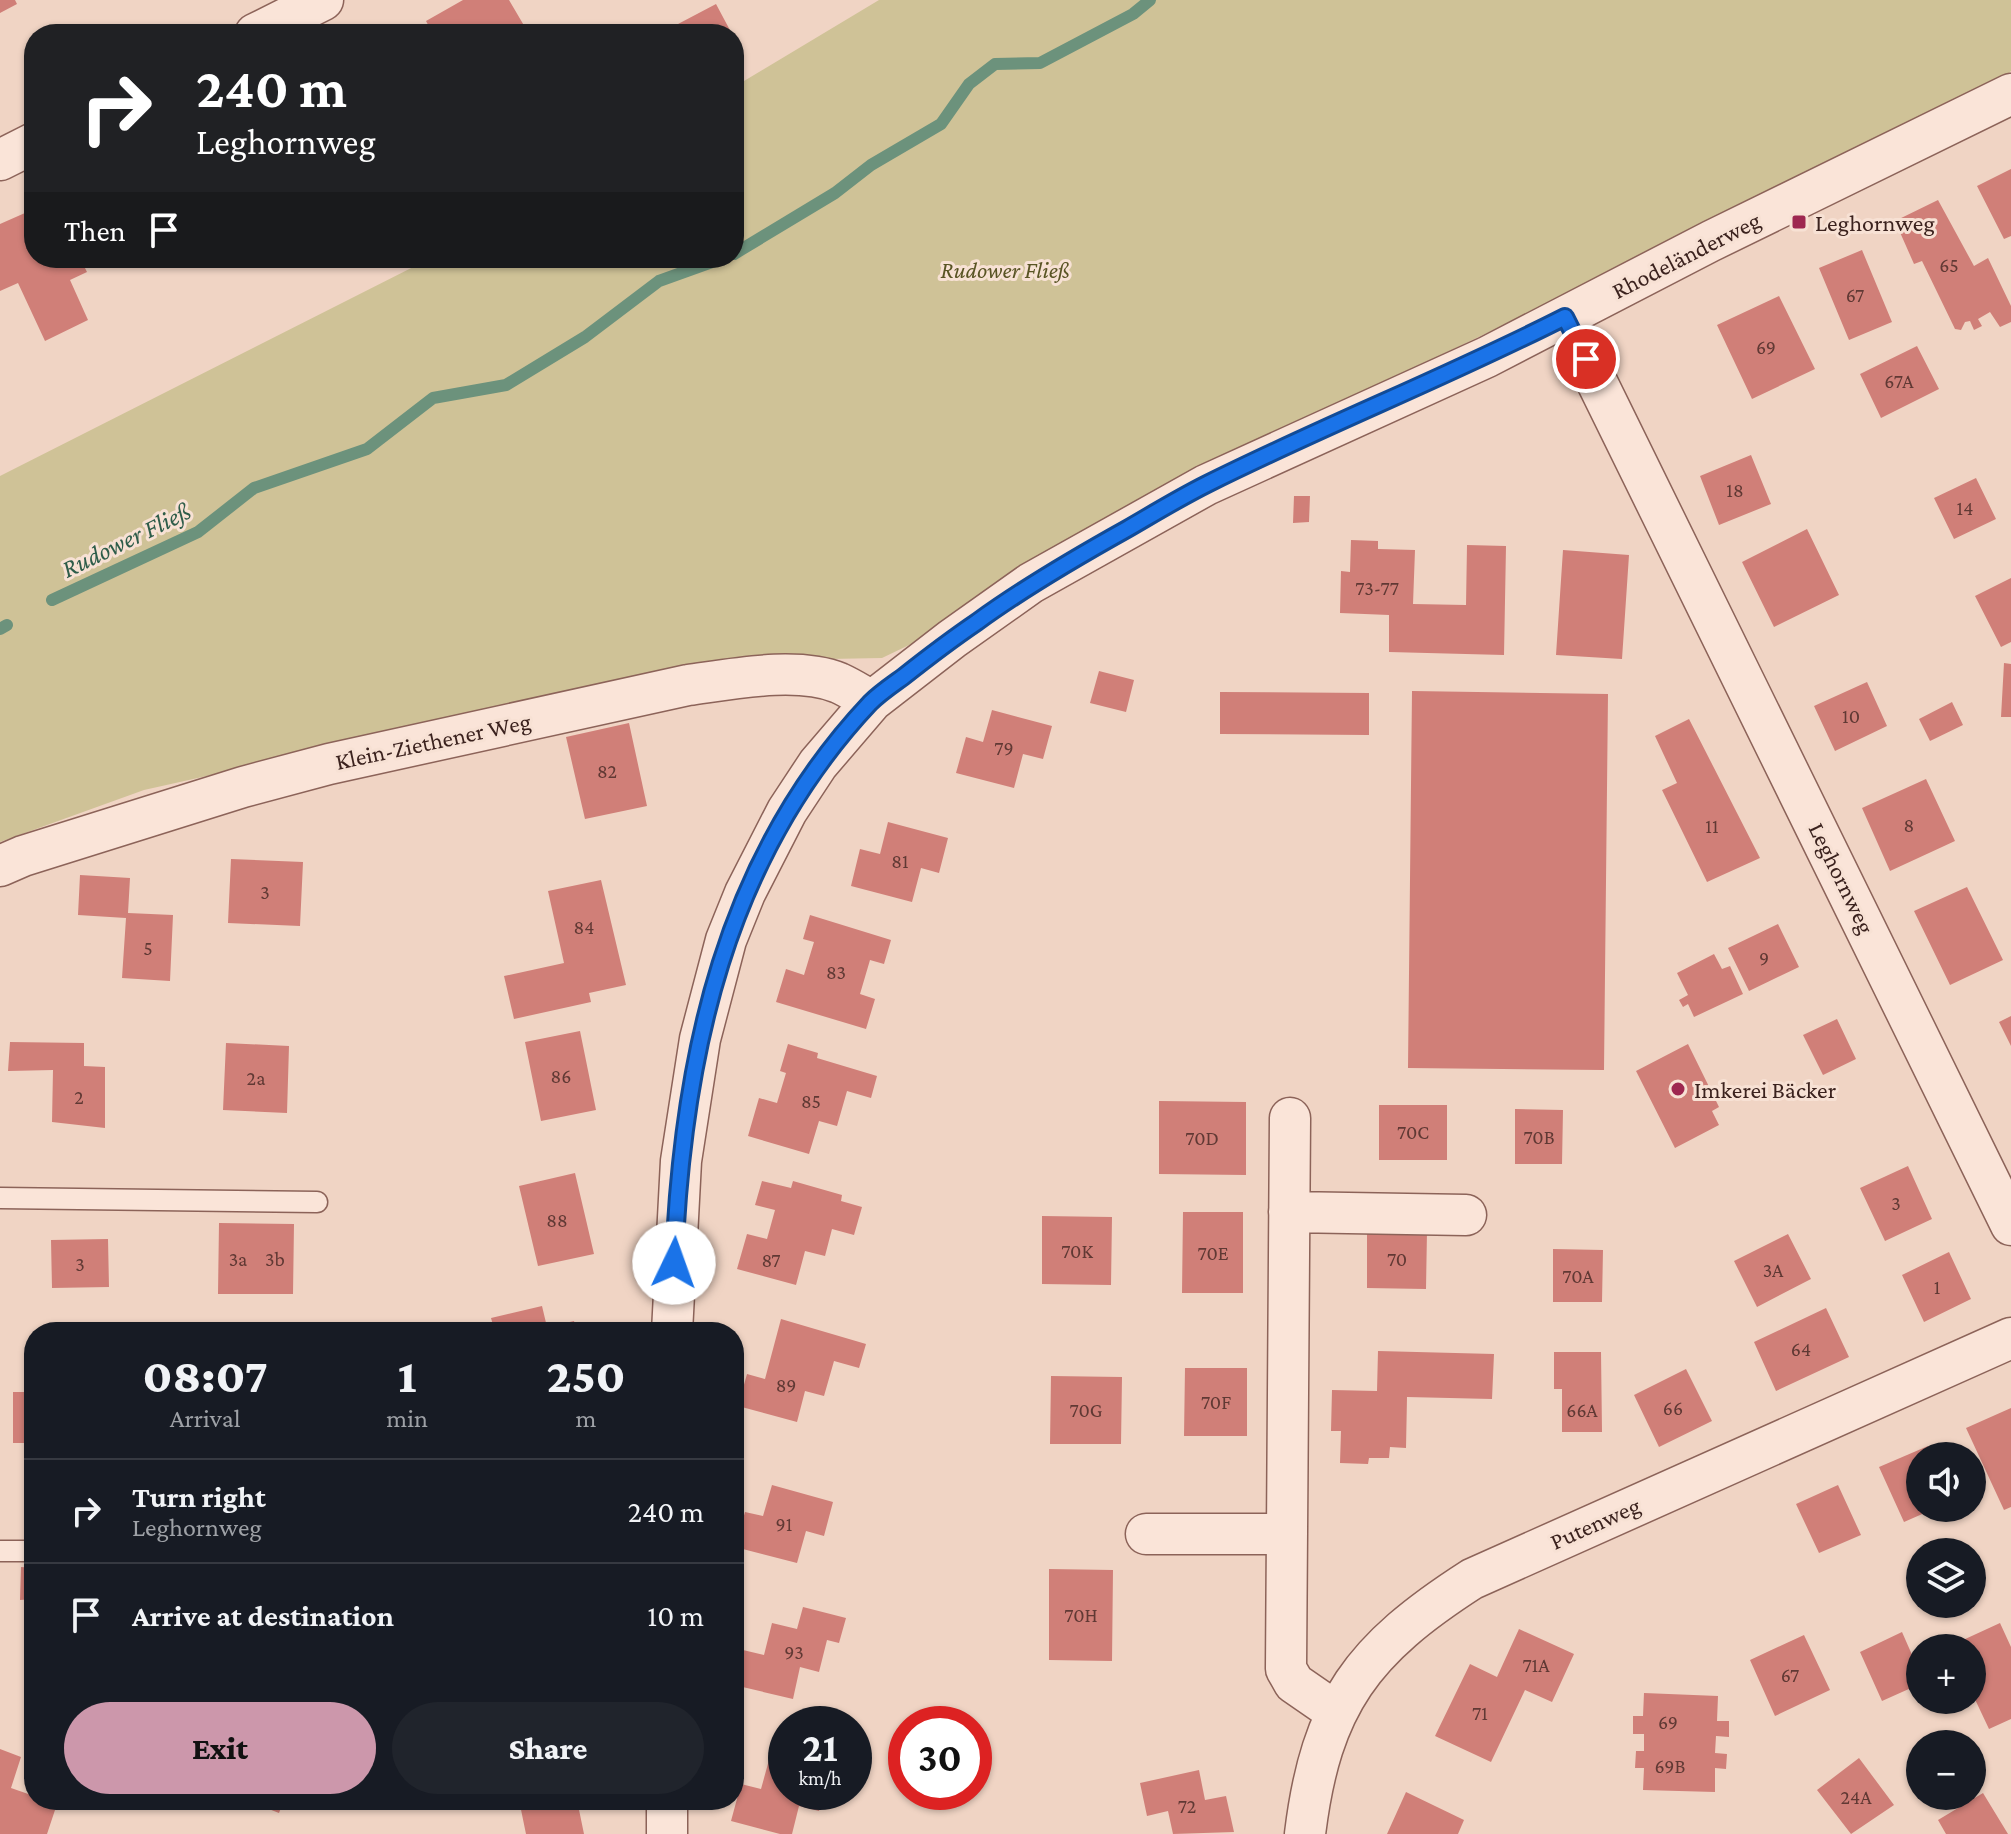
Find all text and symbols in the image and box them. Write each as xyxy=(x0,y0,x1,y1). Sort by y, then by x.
icon: right xyxy=(64,56,168,160)
text: 240 m xyxy=(196,57,347,119)
text: Leghornweg xyxy=(196,122,376,162)
street label: Rhodeländerweg xyxy=(1607,206,1765,304)
icon: arrive xyxy=(142,208,186,252)
place label: Leghornweg xyxy=(1815,209,1935,236)
marker: Leghornweg xyxy=(1790,213,1808,231)
text: Then xyxy=(64,214,126,247)
house number: 65 xyxy=(1939,254,1959,276)
park label: Rudower Fließ xyxy=(941,256,1069,283)
house number: 67 xyxy=(1846,284,1864,306)
pin xyxy=(1552,325,1620,393)
house number: 69 xyxy=(1756,336,1776,358)
icon: arrive xyxy=(1564,337,1608,381)
house number: 67A xyxy=(1884,370,1914,392)
house number: 18 xyxy=(1726,479,1744,501)
water label: Rudower Fließ xyxy=(57,496,195,584)
house number: 14 xyxy=(1957,497,1973,519)
house number: 73-77 xyxy=(1355,577,1399,599)
house number: 10 xyxy=(1842,705,1860,727)
street label: Klein-Ziethener Weg xyxy=(333,707,533,775)
house number: 79 xyxy=(994,737,1014,759)
house number: 82 xyxy=(597,760,617,782)
house number: 8 xyxy=(1904,814,1914,836)
house number: 11 xyxy=(1705,815,1719,837)
street label: Leghornweg xyxy=(1804,818,1881,938)
house number: 81 xyxy=(891,850,909,872)
house number: 3 xyxy=(260,881,270,903)
house number: 84 xyxy=(574,916,594,938)
house number: 5 xyxy=(143,937,153,959)
house number: 9 xyxy=(1759,947,1769,969)
house number: 83 xyxy=(826,961,846,983)
house number: 86 xyxy=(551,1065,571,1087)
house number: 2a xyxy=(247,1067,265,1089)
place label: Imkerei Bäcker xyxy=(1694,1076,1837,1103)
marker: Imkerei Bäcker xyxy=(1669,1080,1687,1098)
house number: 2 xyxy=(74,1086,84,1108)
house number: 85 xyxy=(801,1090,821,1112)
house number: 70C xyxy=(1397,1121,1429,1143)
house number: 70B xyxy=(1523,1126,1555,1148)
house number: 70D xyxy=(1185,1127,1219,1149)
house number: 3 xyxy=(1891,1192,1901,1214)
house number: 88 xyxy=(546,1209,568,1231)
position arrow xyxy=(632,1221,716,1305)
house number: 70K xyxy=(1061,1240,1093,1262)
house number: 70E xyxy=(1197,1242,1229,1264)
house number: 3a xyxy=(229,1248,247,1270)
house number: 3b xyxy=(265,1248,285,1270)
house number: 70 xyxy=(1387,1248,1407,1270)
house number: 87 xyxy=(761,1249,781,1271)
house number: 3 xyxy=(75,1253,85,1275)
house number: 3A xyxy=(1763,1259,1784,1281)
house number: 70A xyxy=(1562,1265,1594,1287)
house number: 1 xyxy=(1934,1276,1940,1298)
house number: 64 xyxy=(1791,1338,1811,1360)
text: 08:07 xyxy=(142,1349,268,1402)
text: 1 xyxy=(398,1349,417,1402)
text: 250 xyxy=(546,1349,626,1402)
house number: 89 xyxy=(776,1374,796,1396)
house number: 70F xyxy=(1201,1391,1231,1413)
house number: 66 xyxy=(1663,1397,1683,1419)
house number: 70G xyxy=(1070,1399,1102,1421)
house number: 66A xyxy=(1566,1399,1598,1421)
text: Arrival xyxy=(170,1404,241,1433)
text: min xyxy=(386,1404,428,1433)
text: m xyxy=(576,1404,596,1433)
map controls xyxy=(1906,1442,1986,1810)
button: sound xyxy=(1906,1442,1986,1522)
text: Turn right xyxy=(132,1480,266,1513)
icon: right xyxy=(64,1489,108,1533)
street label: Putenweg xyxy=(1546,1491,1644,1555)
text: 240 m xyxy=(628,1495,704,1528)
text: Leghornweg xyxy=(132,1513,262,1542)
house number: 91 xyxy=(776,1513,792,1535)
button: layers xyxy=(1906,1538,1986,1618)
icon: arrive xyxy=(64,1593,108,1637)
text: Arrive at destination xyxy=(132,1599,394,1632)
text: 10 m xyxy=(647,1599,704,1632)
house number: 70H xyxy=(1064,1604,1098,1626)
button: + xyxy=(1906,1634,1986,1714)
house number: 93 xyxy=(784,1641,804,1663)
house number: 71A xyxy=(1522,1654,1550,1676)
house number: 67 xyxy=(1781,1664,1799,1686)
button: Exit xyxy=(64,1702,376,1794)
button: Share xyxy=(392,1702,704,1794)
house number: 71 xyxy=(1472,1702,1488,1724)
speed limit sign: 30 xyxy=(888,1706,992,1810)
house number: 69 xyxy=(1658,1711,1678,1733)
text: 21 xyxy=(802,1725,838,1770)
button: − xyxy=(1906,1730,1986,1810)
house number: 69B xyxy=(1655,1755,1685,1777)
text: km/h xyxy=(798,1767,842,1789)
house number: 24A xyxy=(1840,1786,1872,1808)
house number: 72 xyxy=(1178,1795,1196,1817)

